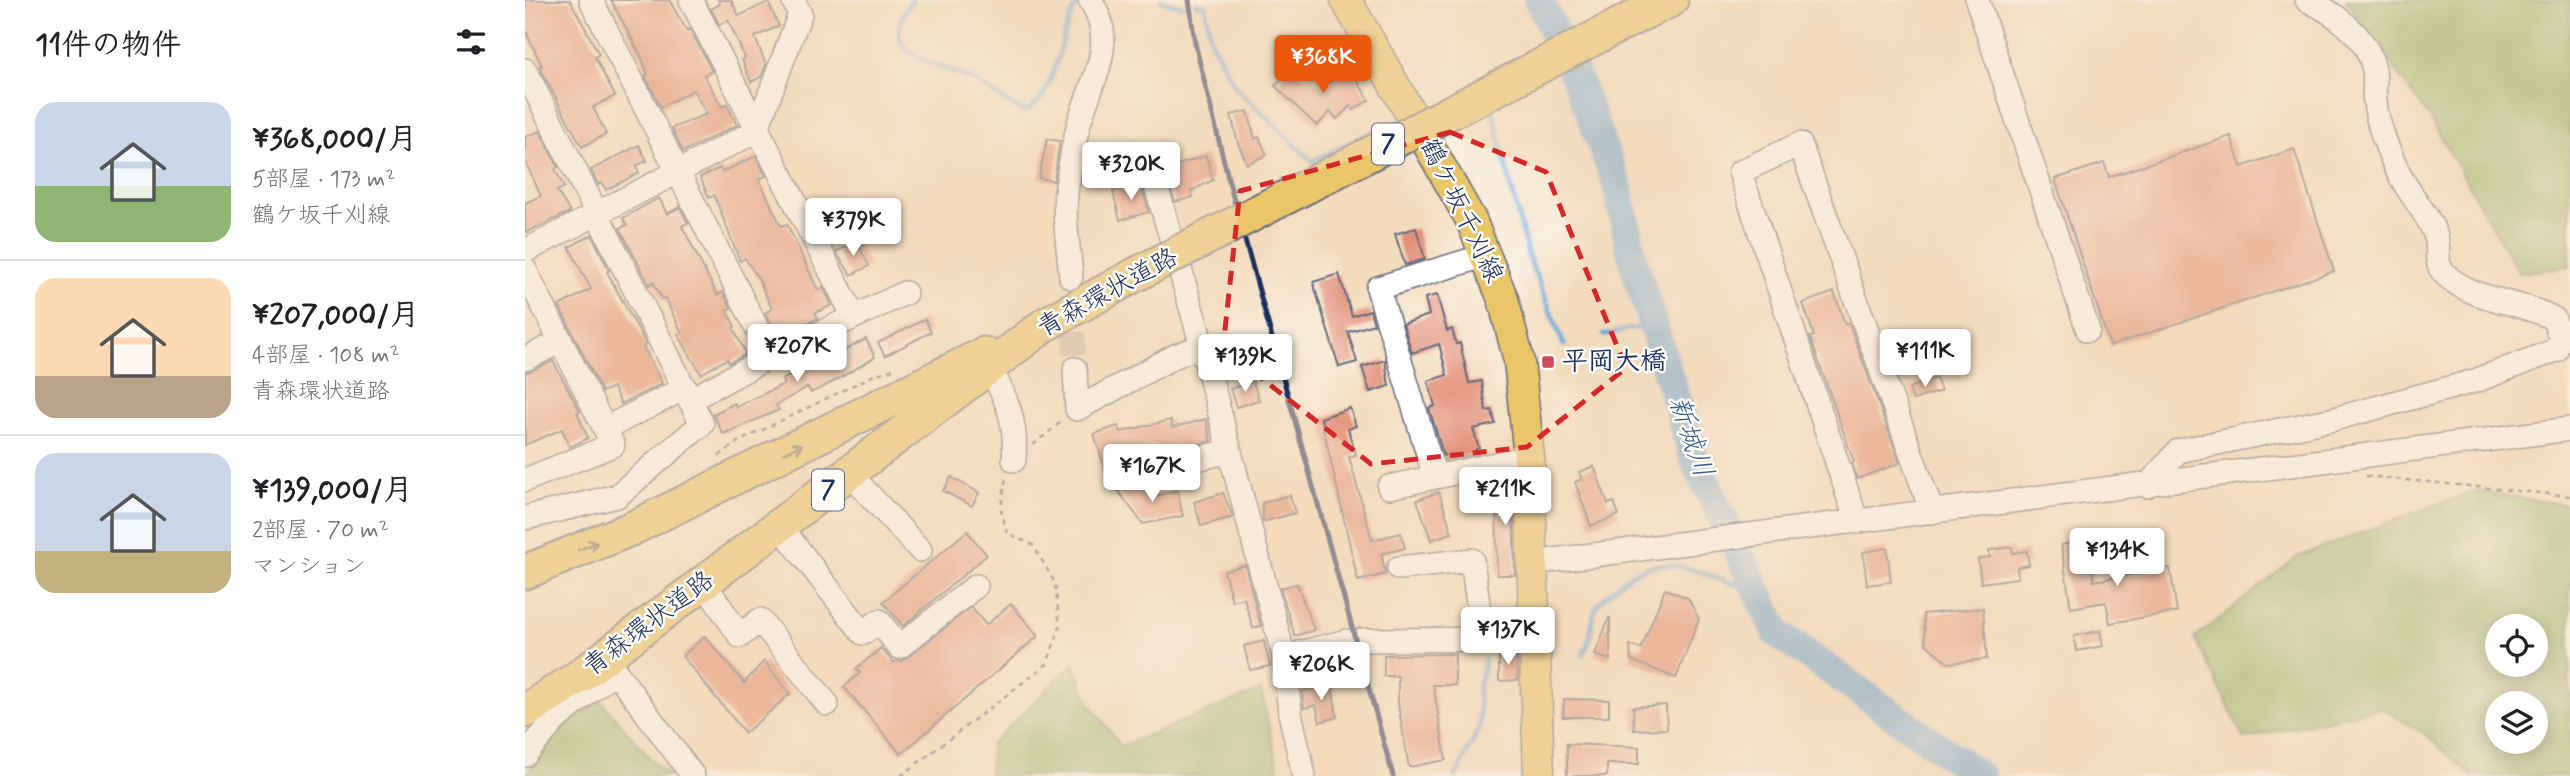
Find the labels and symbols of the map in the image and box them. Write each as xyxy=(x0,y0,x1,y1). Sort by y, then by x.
pin: ¥368K xyxy=(1274,36,1372,95)
road number: 7 xyxy=(1372,124,1404,164)
street label: 鶴ケ坂千刈線 xyxy=(1412,133,1510,289)
pin: ¥320K xyxy=(1082,142,1180,202)
pin: ¥379K xyxy=(804,198,902,258)
street label: 青森環状道路 xyxy=(1032,240,1184,346)
pin: ¥207K xyxy=(748,324,846,384)
pin: ¥111K xyxy=(1876,330,1974,389)
pin: ¥139K xyxy=(1196,334,1294,394)
place label: 平岡大橋 xyxy=(1562,345,1666,379)
marker: 平岡大橋 xyxy=(1540,354,1556,370)
water label: 新城川 xyxy=(1659,391,1721,483)
one-way arrow xyxy=(782,441,803,455)
pin: ¥167K xyxy=(1103,444,1201,504)
pin: ¥211K xyxy=(1456,468,1554,527)
road number: 7 xyxy=(812,470,844,510)
pin: ¥134K xyxy=(2068,528,2166,588)
one-way arrow xyxy=(577,539,598,552)
street label: 青森環状道路 xyxy=(576,563,722,685)
pin: ¥137K xyxy=(1459,608,1557,667)
pin: ¥206K xyxy=(1272,642,1370,702)

